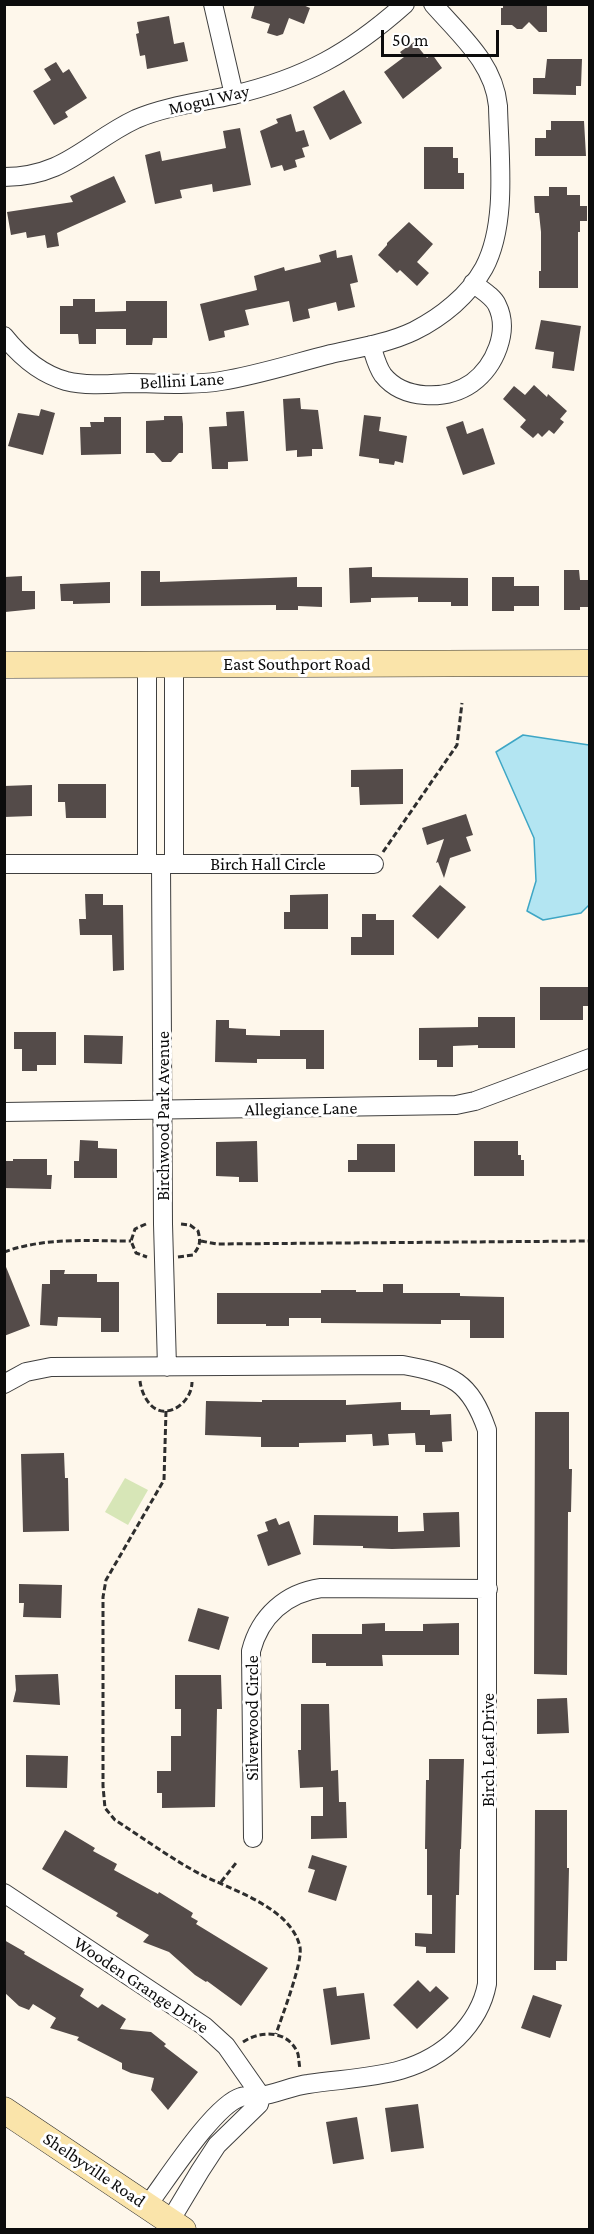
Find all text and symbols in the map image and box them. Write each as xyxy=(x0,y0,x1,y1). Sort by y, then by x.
scale bar xyxy=(384,18,502,56)
text: 50 m xyxy=(392,30,429,50)
street label: Mogul Way xyxy=(166,80,252,120)
street label: Bellini Lane xyxy=(139,368,225,394)
street label: East Southport Road xyxy=(223,653,371,675)
street label: Birch Hall Circle xyxy=(210,853,326,875)
street label: Birchwood Park Avenue xyxy=(152,1031,174,1201)
street label: Allegiance Lane xyxy=(245,1097,357,1121)
street label: Silverwood Circle xyxy=(241,1655,263,1781)
street label: Birch Leaf Drive xyxy=(477,1693,499,1807)
street label: Wooden Grange Drive xyxy=(69,1932,213,2038)
street label: Shelbyville Road xyxy=(39,2128,149,2212)

